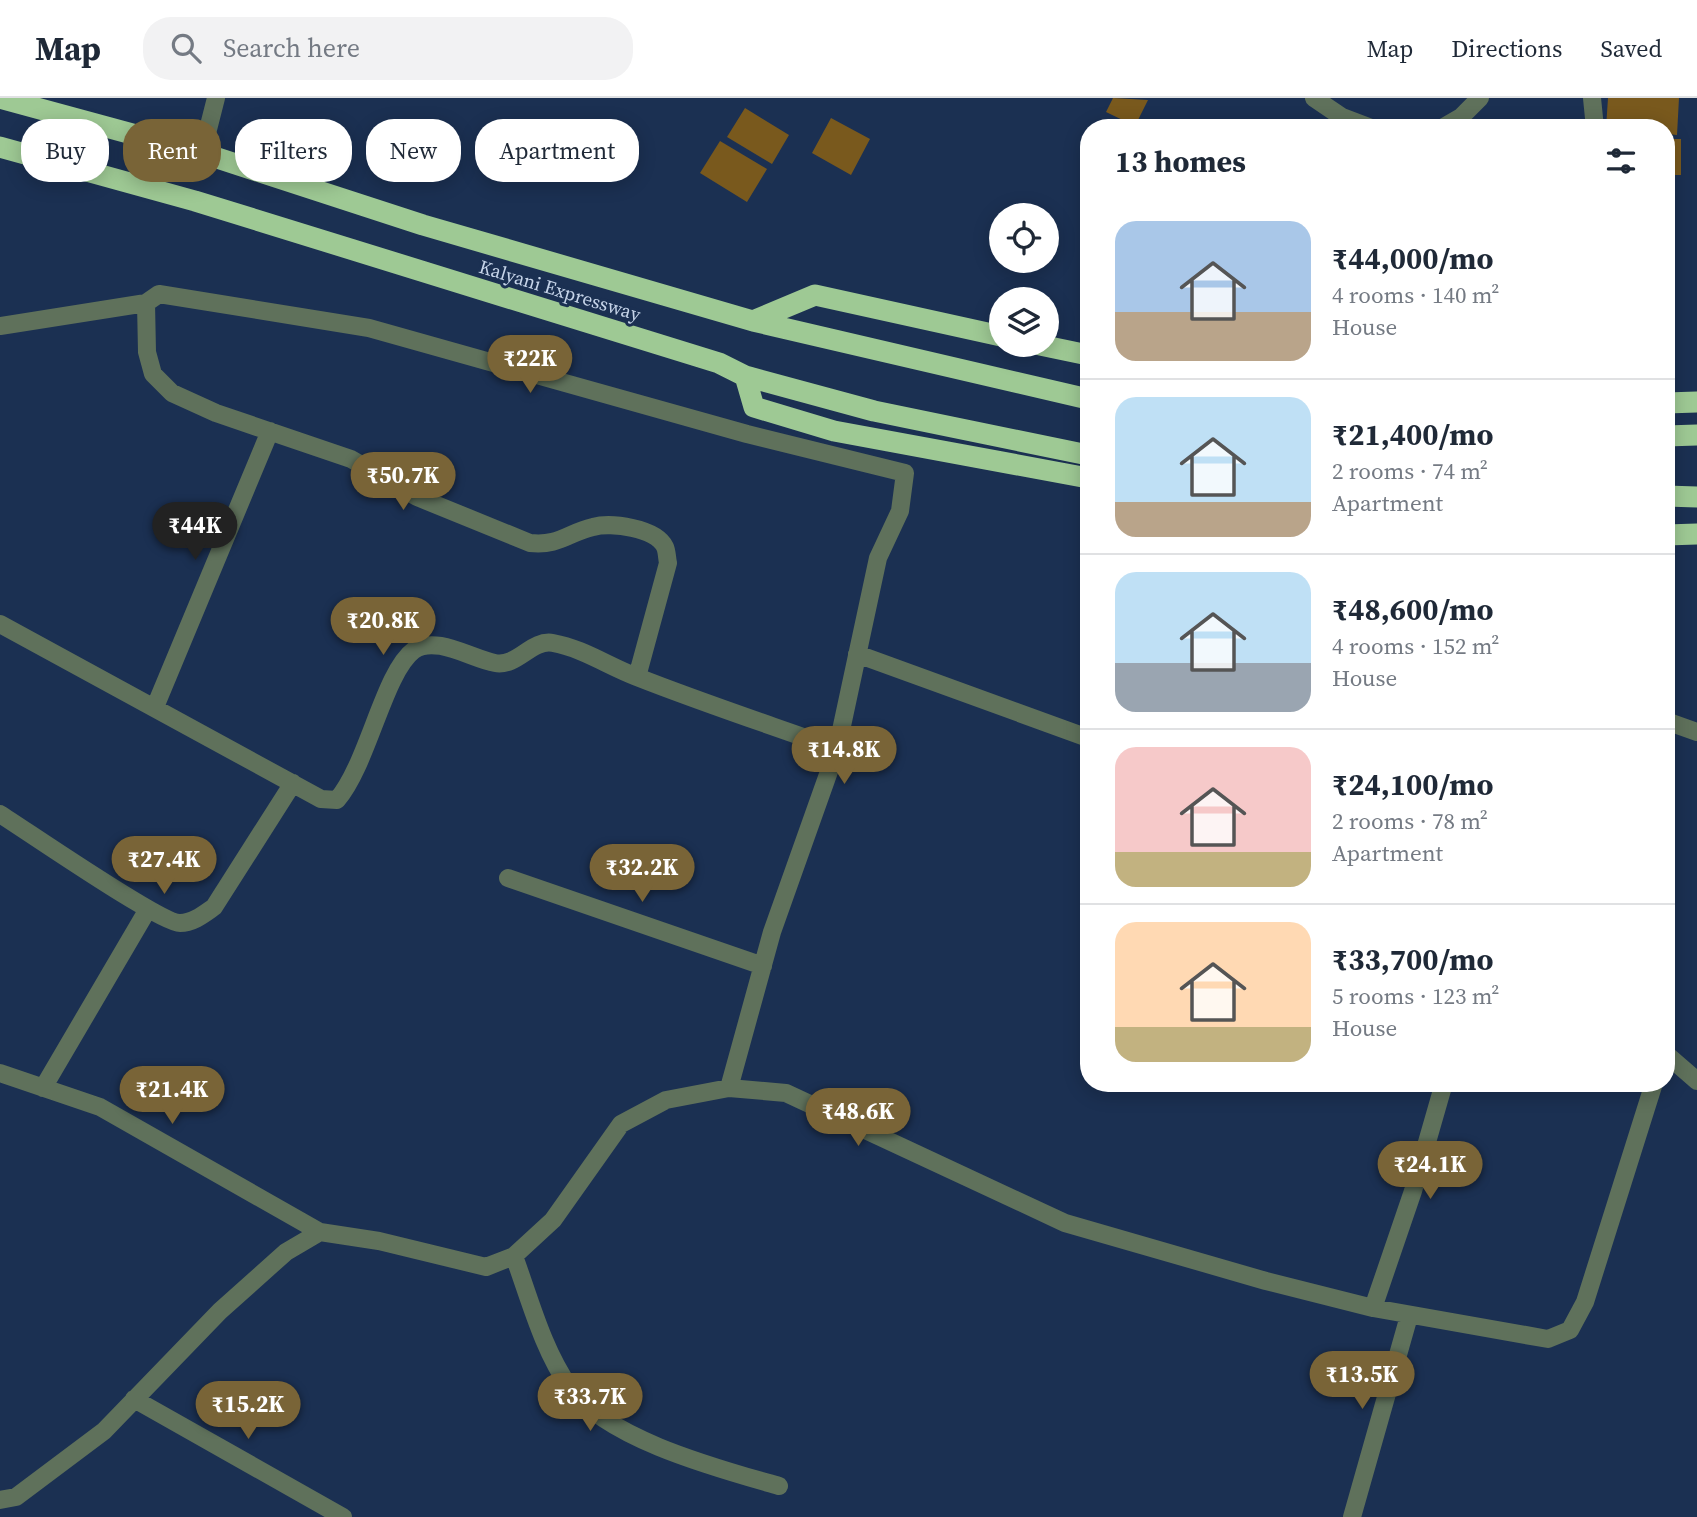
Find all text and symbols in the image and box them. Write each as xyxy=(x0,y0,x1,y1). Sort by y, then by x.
search box xyxy=(143,17,633,80)
text: Map xyxy=(35,26,101,71)
icon: search xyxy=(167,29,205,67)
text: Search here xyxy=(223,30,360,66)
text: Map xyxy=(1366,32,1413,65)
text: Directions xyxy=(1451,32,1562,65)
text: Saved xyxy=(1600,32,1662,65)
chip: Buy xyxy=(21,119,109,182)
chip: Rent xyxy=(123,119,221,182)
chip: Filters xyxy=(235,119,352,182)
chip: New xyxy=(366,119,461,182)
chip: Apartment xyxy=(475,119,639,182)
text: 13 homes xyxy=(1115,141,1246,182)
icon: filters xyxy=(1602,142,1640,180)
map controls xyxy=(989,203,1059,357)
button: locate xyxy=(989,203,1059,273)
text: ₹44,000/mo xyxy=(1332,238,1494,279)
icon: home xyxy=(1171,249,1255,333)
street label: Kalyani Expressway xyxy=(476,253,644,327)
text: 4 rooms · 140 m² xyxy=(1332,279,1499,311)
button: layers xyxy=(989,287,1059,357)
text: House xyxy=(1332,311,1397,343)
pin: ₹22K xyxy=(489,336,571,395)
text: ₹22K xyxy=(503,342,557,374)
text: ₹21,400/mo xyxy=(1332,414,1494,455)
icon: home xyxy=(1171,425,1255,509)
pin: ₹50.7K xyxy=(346,452,460,512)
text: 2 rooms · 74 m² xyxy=(1332,455,1488,487)
text: ₹50.7K xyxy=(367,459,439,491)
text: Apartment xyxy=(1332,487,1443,519)
pin: ₹44K xyxy=(154,503,236,562)
text: ₹44K xyxy=(168,509,222,541)
text: ₹48,600/mo xyxy=(1332,589,1494,630)
pin: ₹20.8K xyxy=(326,598,440,657)
icon: home xyxy=(1171,600,1255,684)
text: ₹20.8K xyxy=(347,604,419,636)
text: 4 rooms · 152 m² xyxy=(1332,630,1499,662)
text: House xyxy=(1332,662,1397,694)
pin: ₹14.8K xyxy=(787,726,901,786)
text: ₹14.8K xyxy=(808,733,880,765)
text: ₹24,100/mo xyxy=(1332,764,1494,805)
icon: home xyxy=(1171,775,1255,859)
text: 2 rooms · 78 m² xyxy=(1332,805,1488,837)
pin: ₹27.4K xyxy=(107,836,221,896)
text: Apartment xyxy=(1332,837,1443,869)
text: ₹27.4K xyxy=(128,843,200,875)
pin: ₹32.2K xyxy=(585,844,699,904)
text: ₹32.2K xyxy=(606,851,678,883)
text: ₹33,700/mo xyxy=(1332,939,1494,980)
icon: home xyxy=(1171,950,1255,1034)
text: 5 rooms · 123 m² xyxy=(1332,980,1499,1012)
text: House xyxy=(1332,1012,1397,1044)
pin: ₹21.4K xyxy=(115,1066,229,1126)
text: ₹21.4K xyxy=(136,1073,208,1105)
pin: ₹48.6K xyxy=(801,1088,915,1148)
text: ₹48.6K xyxy=(822,1095,894,1127)
pin: ₹24.1K xyxy=(1373,1142,1487,1201)
text: ₹24.1K xyxy=(1394,1148,1466,1180)
pin: ₹13.5K xyxy=(1305,1352,1419,1411)
text: ₹13.5K xyxy=(1326,1358,1398,1390)
pin: ₹33.7K xyxy=(533,1374,647,1433)
text: ₹33.7K xyxy=(554,1380,626,1412)
pin: ₹15.2K xyxy=(191,1382,305,1441)
text: ₹15.2K xyxy=(212,1388,284,1420)

